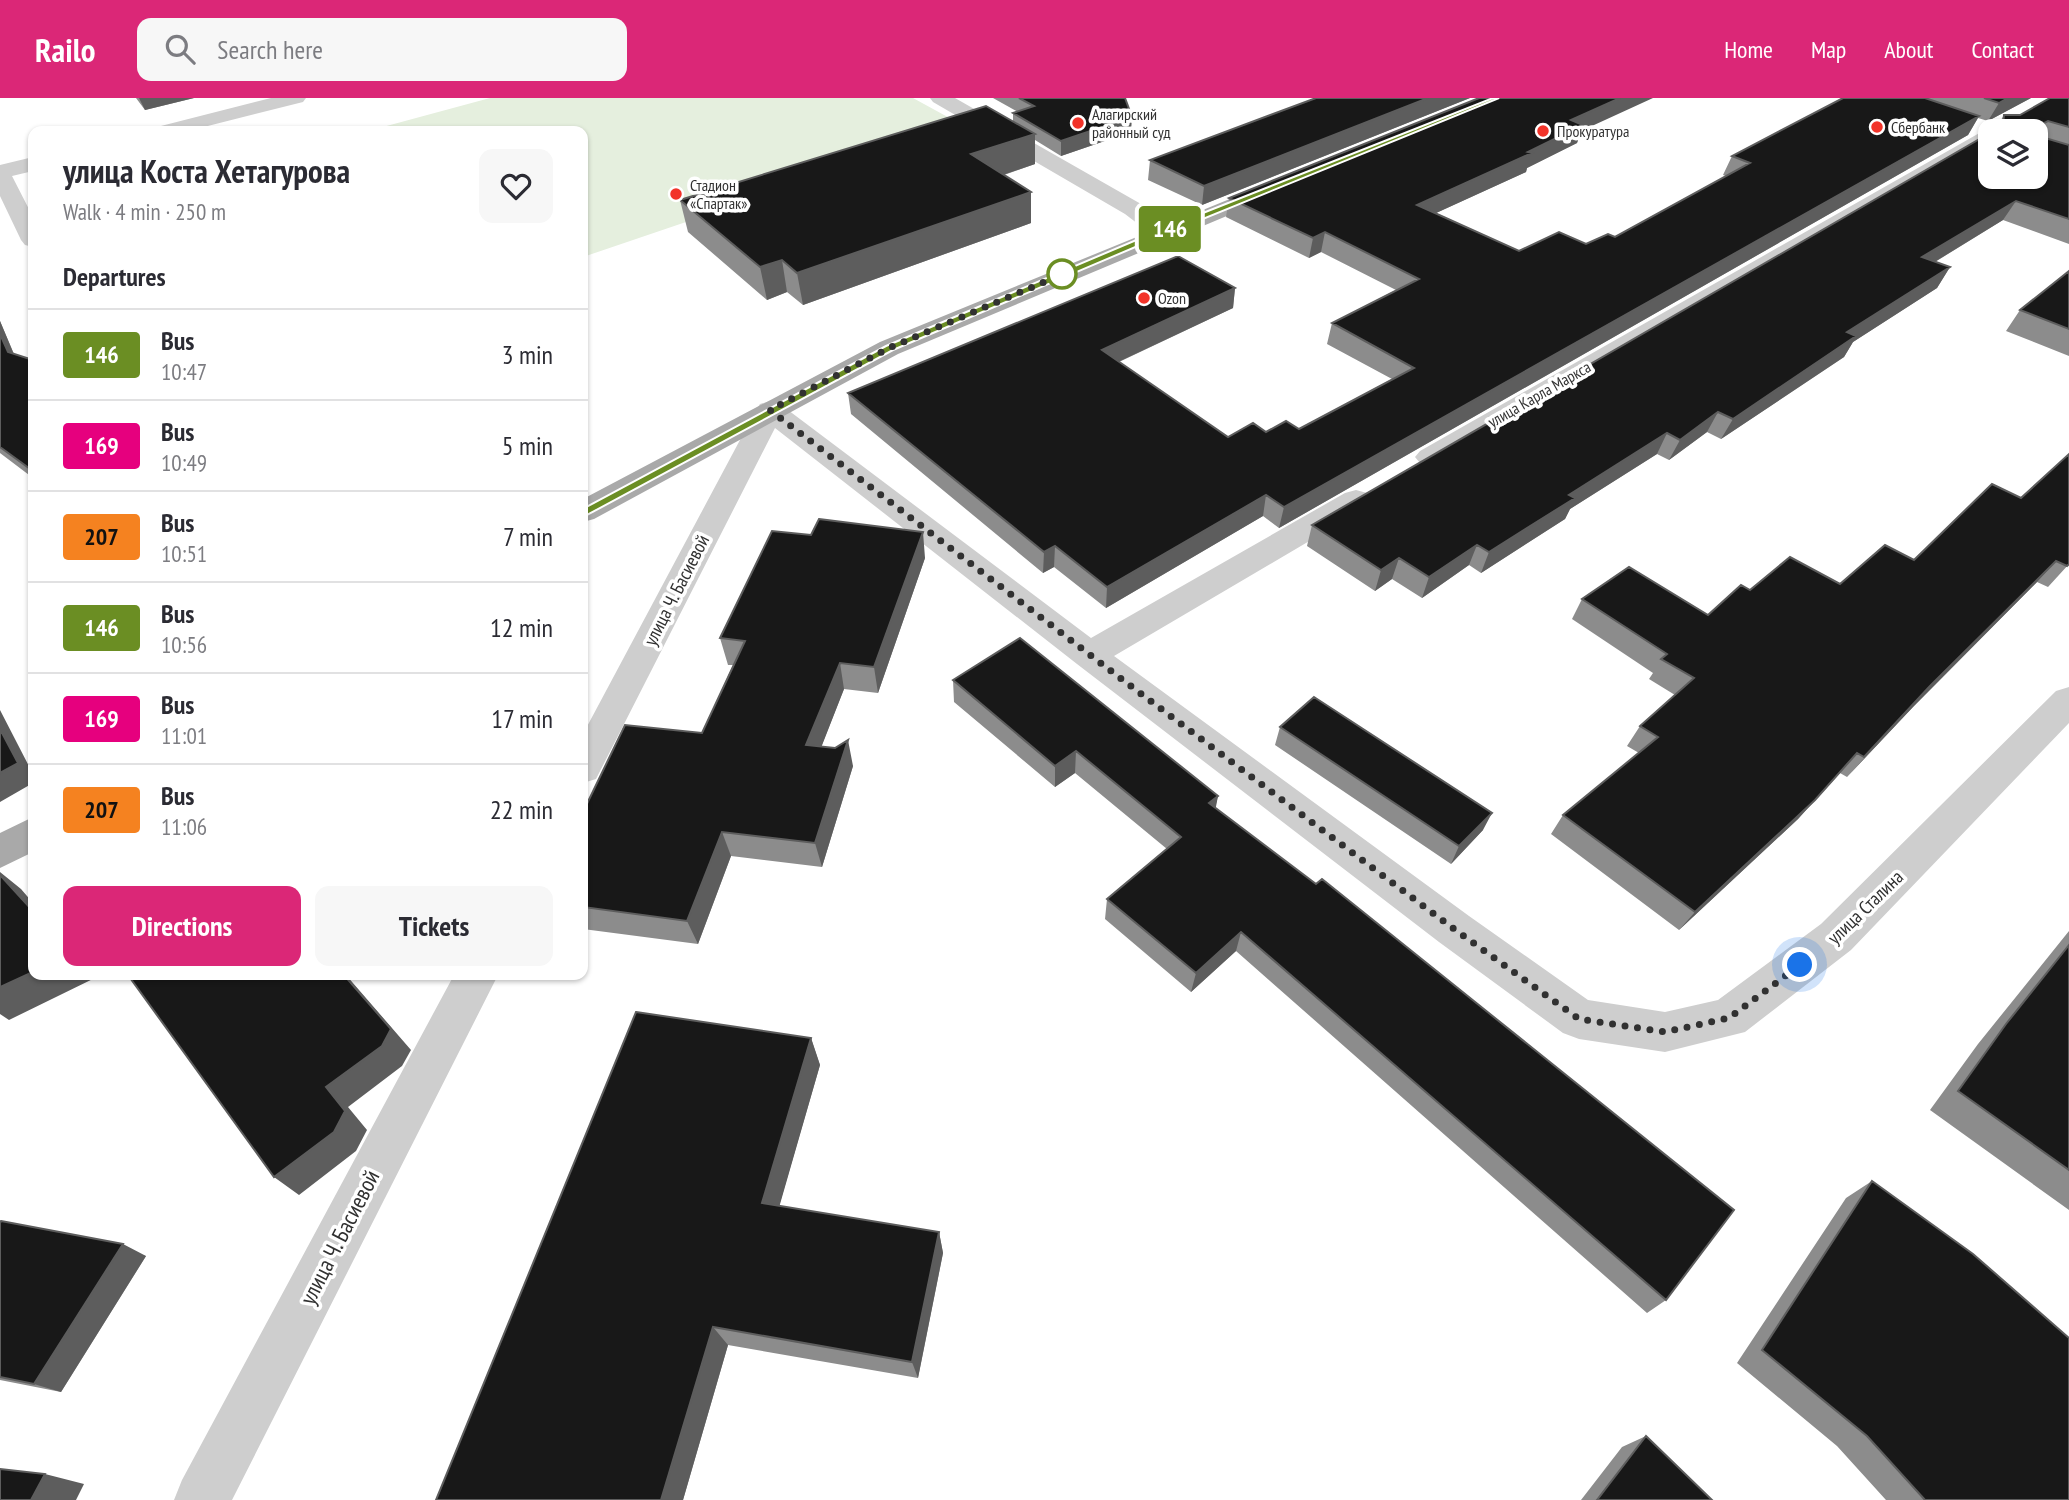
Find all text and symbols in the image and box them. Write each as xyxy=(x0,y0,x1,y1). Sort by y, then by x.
search box xyxy=(137,18,627,81)
text: Railo xyxy=(35,28,95,71)
icon: search xyxy=(161,30,199,68)
text: Search here xyxy=(217,33,323,66)
text: Home xyxy=(1724,34,1773,65)
text: Map xyxy=(1811,34,1846,65)
text: About xyxy=(1884,34,1933,65)
text: Contact xyxy=(1971,34,2034,65)
place label: Алагирский районный суд xyxy=(1092,104,1171,142)
marker: Алагирский районный суд xyxy=(1070,115,1086,131)
place label: Сбербанк xyxy=(1891,117,1946,137)
marker: Сбербанк xyxy=(1869,119,1885,135)
map controls xyxy=(1978,119,2048,189)
button: layers xyxy=(1978,119,2048,189)
place label: Прокуратура xyxy=(1557,121,1629,141)
marker: Прокуратура xyxy=(1535,123,1551,139)
text: улица Коста Хетагурова xyxy=(63,149,350,192)
button: heart xyxy=(479,149,553,223)
place label: Стадион «Спартак» xyxy=(690,175,747,213)
marker: Стадион «Спартак» xyxy=(668,186,684,202)
text: Walk · 4 min · 250 m xyxy=(63,197,226,226)
line badge: 146 xyxy=(1130,206,1210,252)
text: 146 xyxy=(1153,213,1187,244)
unlabelled marker xyxy=(1047,259,1077,289)
text: Departures xyxy=(63,260,166,293)
place label: Ozon xyxy=(1158,288,1186,308)
marker: Ozon xyxy=(1136,290,1152,306)
text: Bus xyxy=(161,324,194,357)
text: 3 min xyxy=(502,338,553,371)
text: 146 xyxy=(84,339,119,370)
street label: улица Карла Маркса xyxy=(1484,356,1594,432)
text: 10:47 xyxy=(161,357,207,386)
text: Bus xyxy=(161,415,194,448)
text: 5 min xyxy=(502,429,553,462)
text: 169 xyxy=(84,430,119,461)
text: 10:49 xyxy=(161,448,207,477)
text: Bus xyxy=(161,506,194,539)
text: 7 min xyxy=(503,520,553,553)
text: 207 xyxy=(84,521,119,552)
street label: улица Ч. Басиевой xyxy=(638,530,714,650)
text: 10:51 xyxy=(161,539,207,568)
text: Bus xyxy=(161,597,194,630)
text: 12 min xyxy=(490,611,553,644)
text: 146 xyxy=(84,612,119,643)
text: 10:56 xyxy=(161,630,207,659)
text: Bus xyxy=(161,688,194,721)
text: 17 min xyxy=(491,702,553,735)
text: 169 xyxy=(84,703,119,734)
text: 11:01 xyxy=(161,721,207,750)
text: Bus xyxy=(161,779,194,812)
text: 22 min xyxy=(490,793,553,826)
text: 207 xyxy=(84,794,119,825)
text: 11:06 xyxy=(161,812,207,841)
street label: улица Сталина xyxy=(1822,865,1908,949)
button: Directions xyxy=(63,886,301,966)
button: Tickets xyxy=(315,886,553,966)
your location xyxy=(1782,947,1817,982)
street label: улица Ч. Басиевой xyxy=(293,1165,385,1309)

